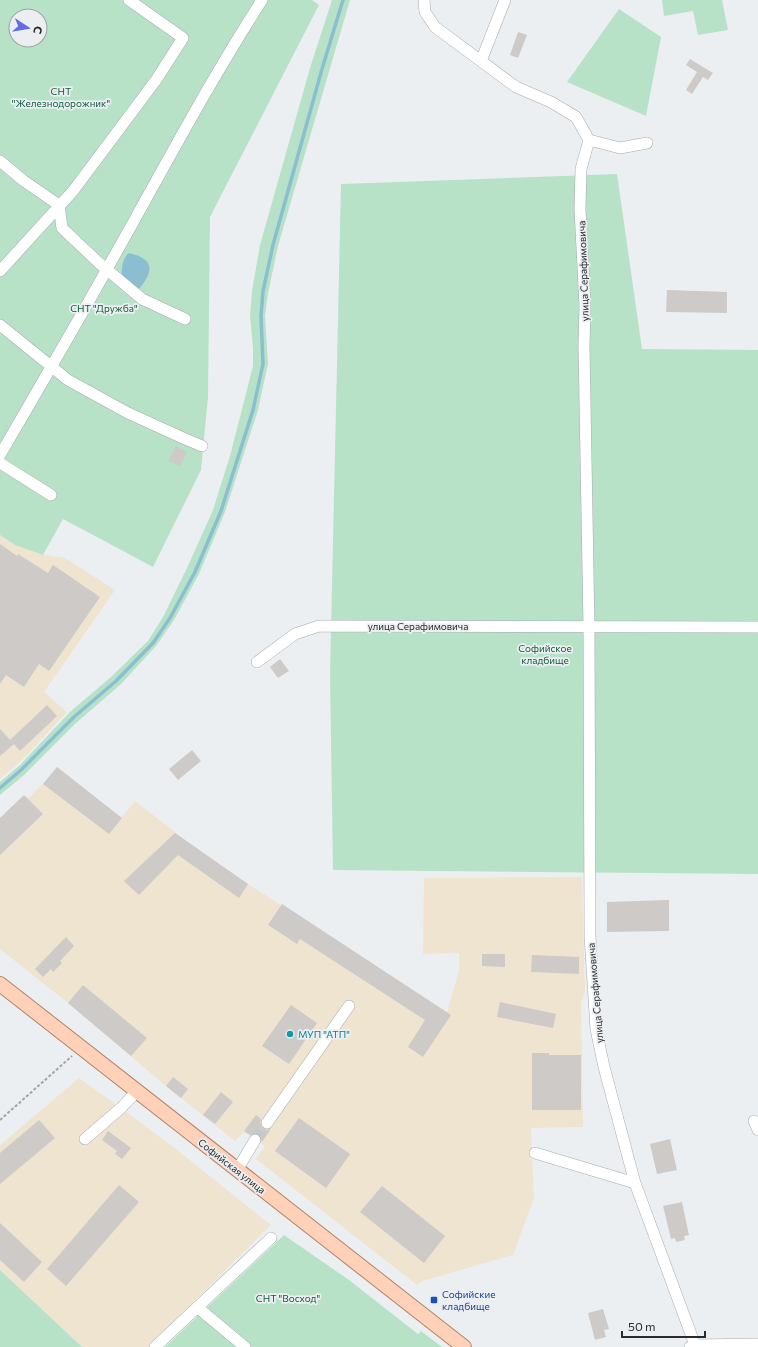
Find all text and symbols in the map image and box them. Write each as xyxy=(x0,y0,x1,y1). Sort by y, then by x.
north arrow xyxy=(8,8,48,48)
text: С xyxy=(31,25,45,36)
park label: СНТ "Железнодорожник" xyxy=(12,85,110,109)
street label: улица Серафимовича xyxy=(575,220,591,322)
park label: СНТ "Дружба" xyxy=(70,302,138,314)
street label: улица Серафимовича xyxy=(368,620,468,632)
park label: Софийское кладбище xyxy=(518,642,572,666)
street label: улица Серафимовича xyxy=(585,942,605,1044)
place label: МУП "АТП" xyxy=(298,1028,350,1040)
marker: МУП "АТП" xyxy=(285,1029,295,1039)
street label: Софийская улица xyxy=(196,1136,268,1196)
place label: Софийские кладбище xyxy=(442,1288,496,1312)
park label: СНТ "Восход" xyxy=(256,1292,320,1304)
marker: Софийские кладбище xyxy=(429,1295,439,1305)
scale bar xyxy=(622,1313,705,1339)
text: 50 m xyxy=(628,1319,656,1333)

